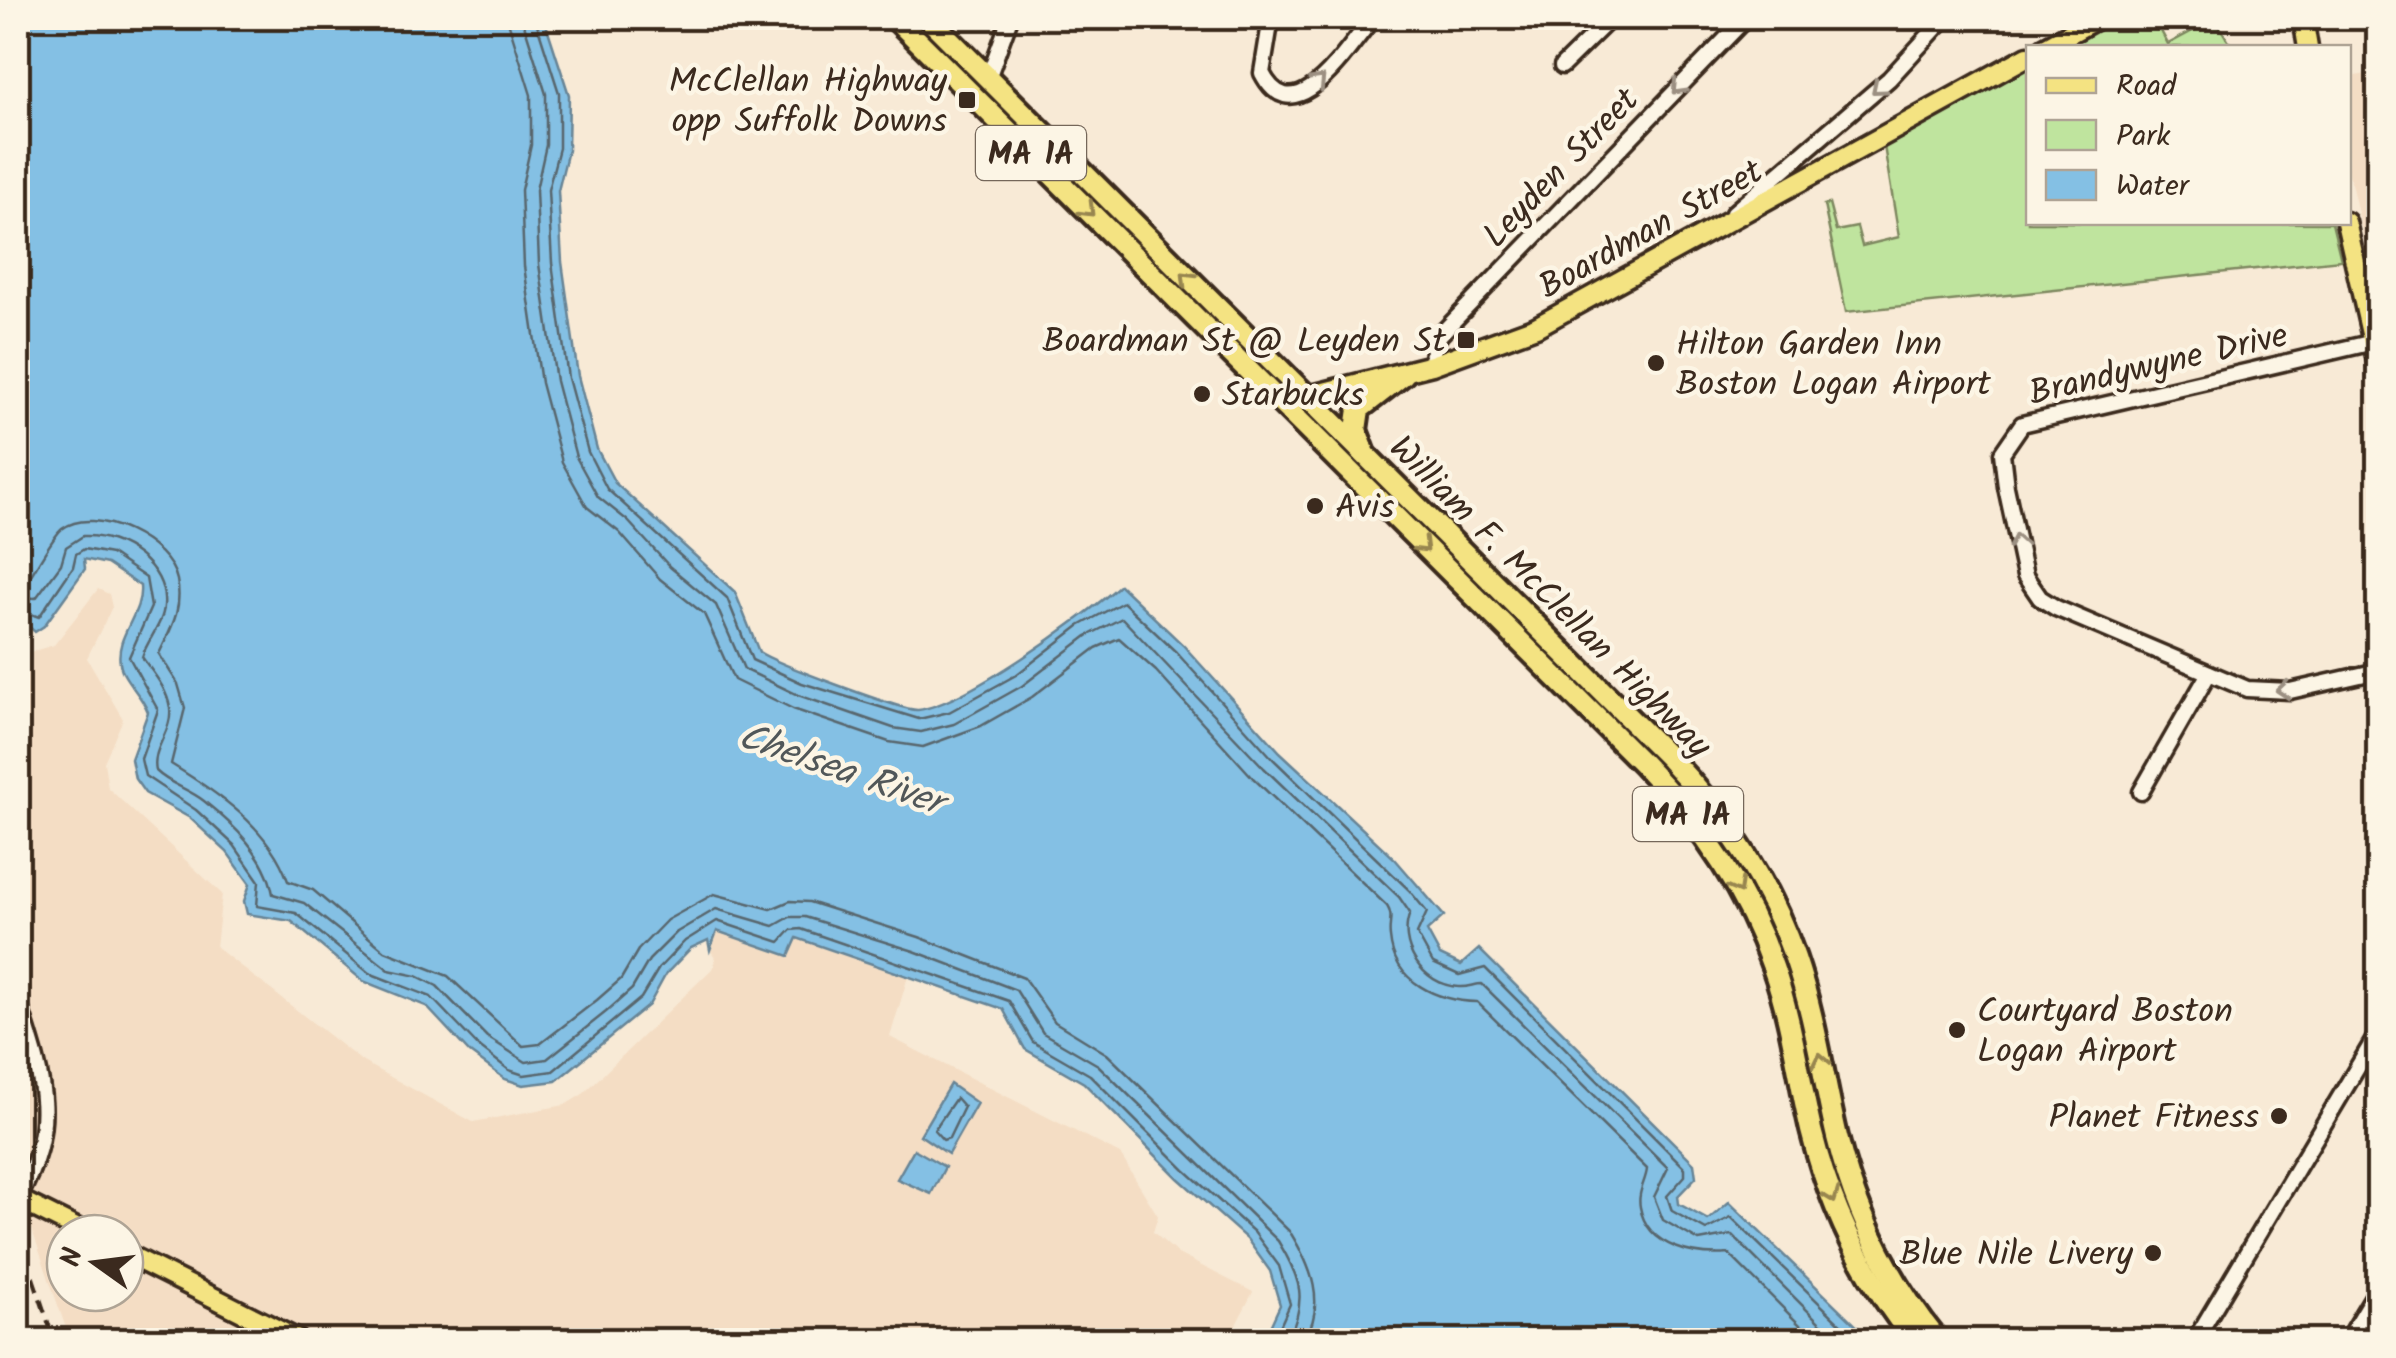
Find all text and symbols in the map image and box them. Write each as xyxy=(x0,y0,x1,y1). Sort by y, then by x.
legend xyxy=(2026,45,2351,225)
place label: McClellan Highway opp Suffolk Downs xyxy=(669,55,948,151)
text: Road xyxy=(2116,63,2177,111)
one-way arrow xyxy=(1307,74,1325,92)
street label: Leyden Street xyxy=(1470,75,1654,263)
one-way arrow xyxy=(1672,76,1690,94)
one-way arrow xyxy=(1872,76,1890,94)
marker: McClellan Highway opp Suffolk Downs xyxy=(956,89,978,111)
text: Park xyxy=(2116,113,2171,161)
road number: MA 1A xyxy=(976,126,1086,180)
street label: Boardman Street xyxy=(1529,145,1774,316)
text: Water xyxy=(2116,163,2191,211)
one-way arrow xyxy=(1076,199,1094,217)
one-way arrow xyxy=(1181,272,1199,290)
street label: Brandywyne Drive xyxy=(2024,309,2294,423)
place label: Boardman St @ Leyden St xyxy=(1042,315,1446,371)
place label: Hilton Garden Inn Boston Logan Airport xyxy=(1676,318,1991,414)
marker: Boardman St @ Leyden St xyxy=(1455,329,1477,351)
marker: Hilton Garden Inn Boston Logan Airport xyxy=(1645,352,1667,374)
place label: Starbucks xyxy=(1222,369,1364,425)
marker: Starbucks xyxy=(1191,383,1213,405)
street label: William F. McClellan Highway xyxy=(1374,423,1724,773)
place label: Avis xyxy=(1335,481,1394,537)
marker: Avis xyxy=(1304,495,1326,517)
one-way arrow xyxy=(2008,533,2029,550)
one-way arrow xyxy=(1412,534,1430,552)
one-way arrow xyxy=(2275,679,2291,700)
water label: Chelsea River xyxy=(730,708,957,836)
road number: MA 1A xyxy=(1633,787,1743,841)
one-way arrow xyxy=(1725,877,1745,895)
place label: Courtyard Boston Logan Airport xyxy=(1977,985,2233,1081)
marker: Courtyard Boston Logan Airport xyxy=(1946,1019,1968,1041)
one-way arrow xyxy=(1811,1052,1832,1069)
place label: Planet Fitness xyxy=(2049,1091,2259,1147)
marker: Planet Fitness xyxy=(2268,1105,2290,1127)
one-way arrow xyxy=(1821,1187,1841,1204)
north arrow xyxy=(45,1213,145,1313)
place label: Blue Nile Livery xyxy=(1899,1228,2134,1284)
marker: Blue Nile Livery xyxy=(2142,1242,2164,1264)
text: N xyxy=(49,1243,97,1272)

